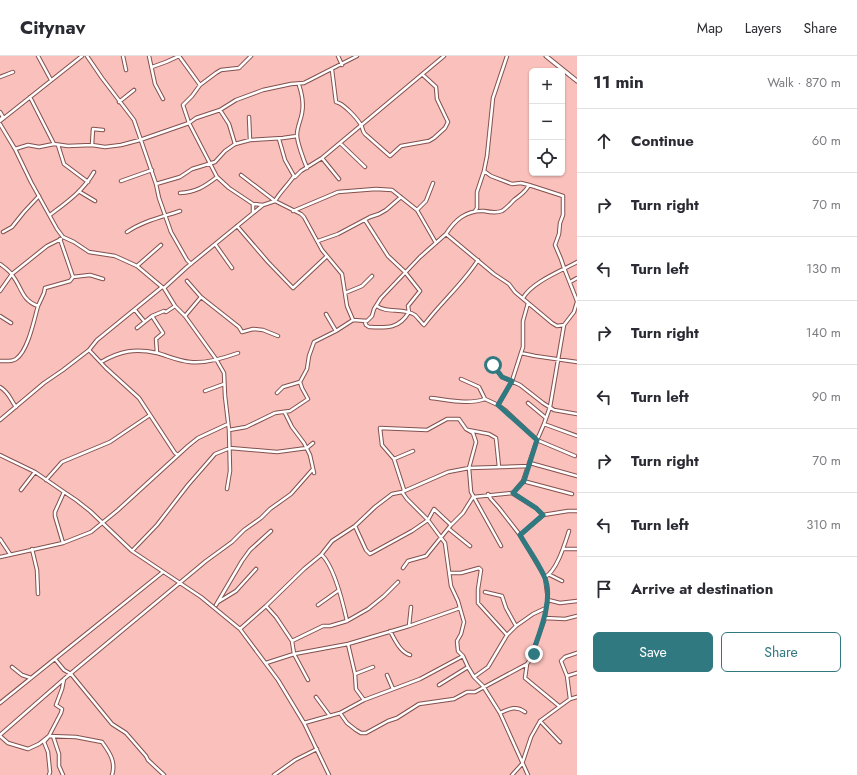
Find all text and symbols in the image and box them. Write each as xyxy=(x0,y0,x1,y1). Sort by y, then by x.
text: Citynav xyxy=(20,14,86,41)
text: Map xyxy=(697,18,723,38)
text: Layers xyxy=(745,18,781,38)
text: Share xyxy=(803,18,837,38)
map controls xyxy=(529,68,565,176)
button: + xyxy=(529,68,565,104)
text: 11 min xyxy=(593,70,644,94)
text: Walk · 870 m xyxy=(767,73,841,92)
button: − xyxy=(529,104,565,140)
icon: ahead xyxy=(593,130,615,152)
text: Continue xyxy=(631,130,694,152)
text: 60 m xyxy=(812,131,841,150)
button: locate xyxy=(529,140,565,176)
icon: right xyxy=(593,194,615,216)
text: Turn right xyxy=(631,194,699,216)
text: 70 m xyxy=(812,195,841,214)
icon: left xyxy=(593,258,615,280)
text: Turn left xyxy=(631,258,689,280)
text: 130 m xyxy=(806,259,841,278)
icon: right xyxy=(593,322,615,344)
text: Turn right xyxy=(631,322,699,344)
text: 140 m xyxy=(806,323,841,342)
route start xyxy=(484,356,502,374)
icon: left xyxy=(593,386,615,408)
text: Turn left xyxy=(631,386,689,408)
text: 90 m xyxy=(812,387,841,406)
icon: right xyxy=(593,450,615,472)
text: Turn right xyxy=(631,450,699,472)
text: 70 m xyxy=(812,451,841,470)
icon: left xyxy=(593,514,615,536)
text: Turn left xyxy=(631,514,689,536)
text: 310 m xyxy=(806,515,841,534)
icon: arrive xyxy=(593,578,615,600)
text: Arrive at destination xyxy=(631,578,773,600)
button: Save xyxy=(593,632,713,672)
button: Share xyxy=(721,632,841,672)
route end xyxy=(525,645,543,663)

